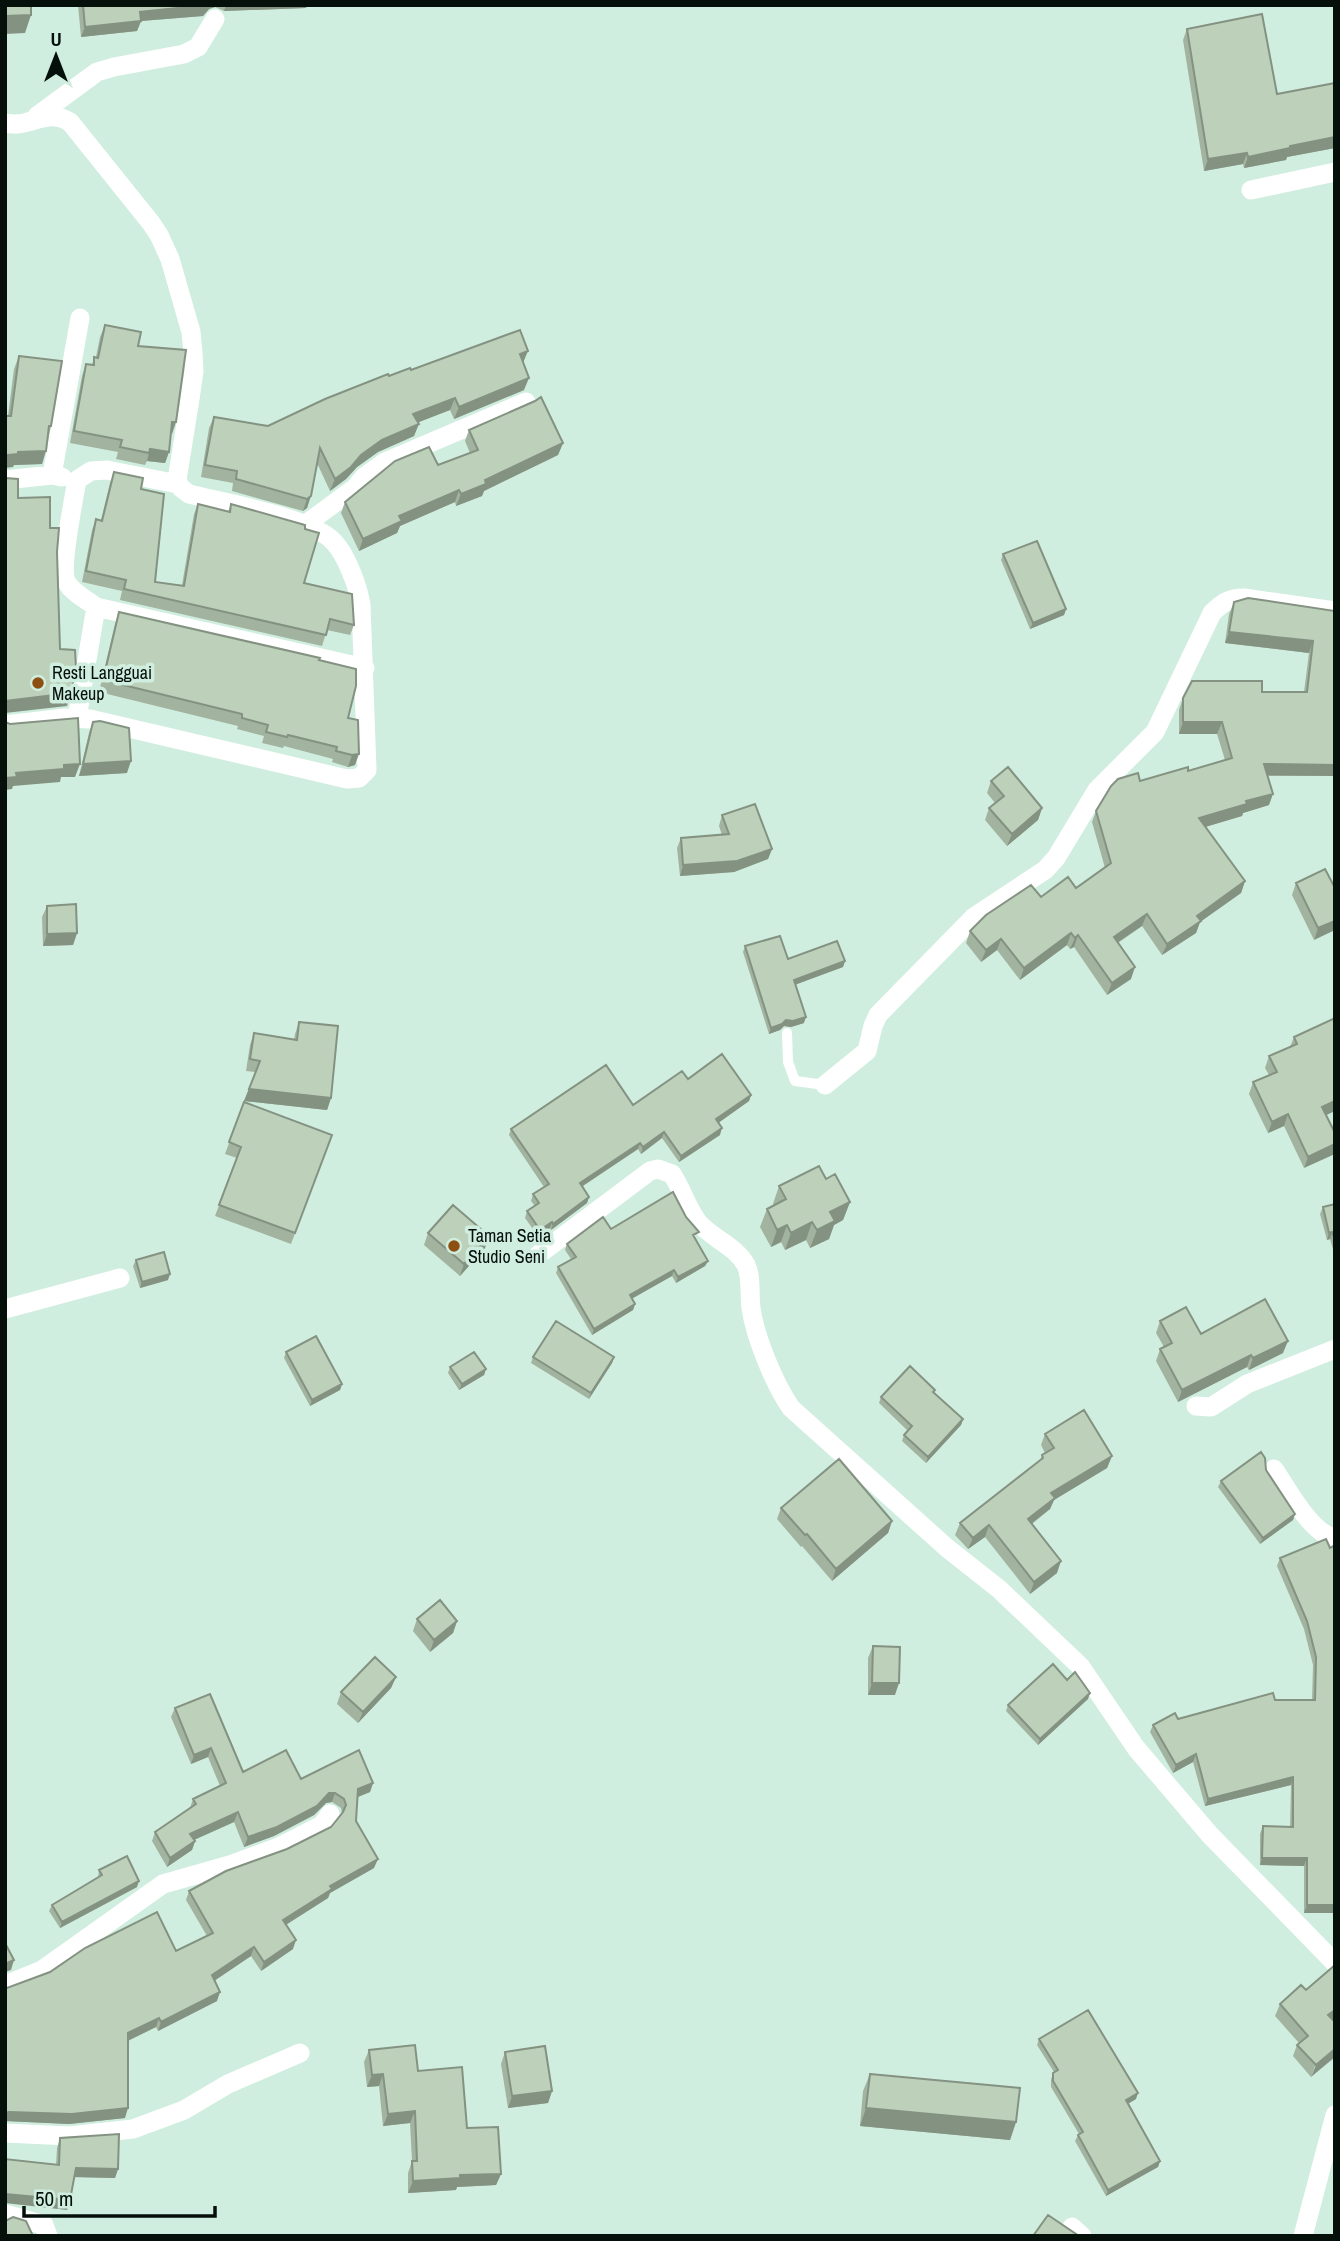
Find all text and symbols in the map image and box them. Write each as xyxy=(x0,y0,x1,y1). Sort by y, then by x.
north arrow xyxy=(21,21,91,91)
text: U xyxy=(50,26,62,52)
place label: Resti Langguai Makeup xyxy=(52,660,152,706)
marker: Resti Langguai Makeup xyxy=(30,675,46,691)
place label: Taman Setia Studio Seni xyxy=(468,1223,551,1269)
marker: Taman Setia Studio Seni xyxy=(446,1238,462,1254)
scale bar xyxy=(24,2174,215,2218)
text: 50 m xyxy=(35,2184,73,2213)

